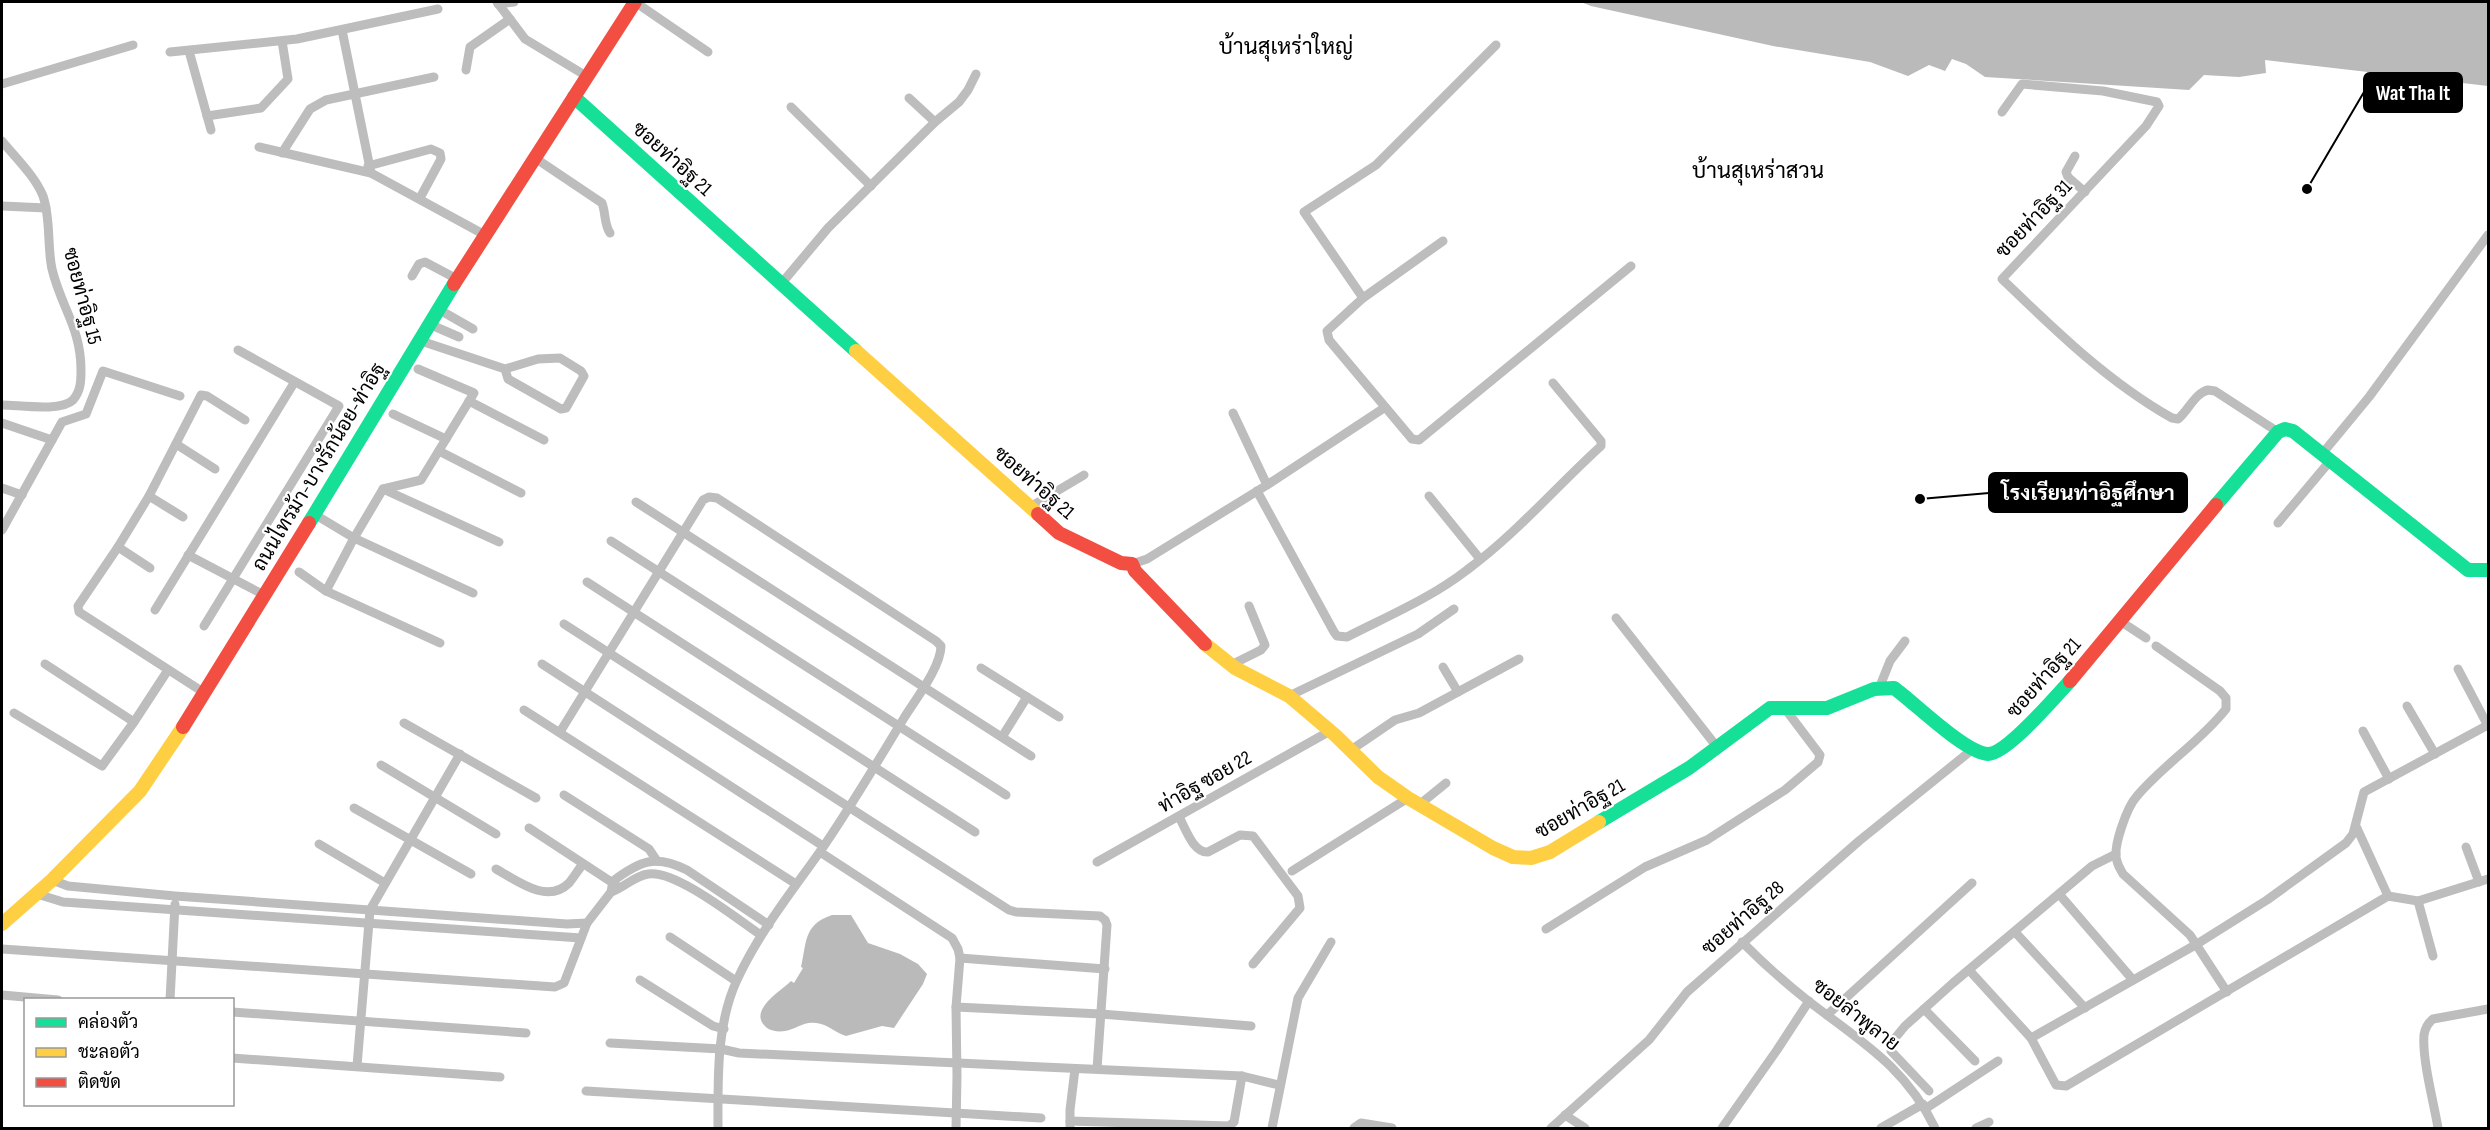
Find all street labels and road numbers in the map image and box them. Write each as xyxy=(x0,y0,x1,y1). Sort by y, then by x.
street label: ซอยท่าอิฐ 21 xyxy=(627,116,718,201)
street label: ซอยท่าอิฐ 31 xyxy=(1990,174,2077,263)
street label: ซอยท่าอิฐ 15 xyxy=(58,245,107,347)
street label: ถนนไทรม้า-บางรักน้อย-ท่าอิฐ xyxy=(246,358,391,575)
street label: ซอยท่าอิฐ 21 xyxy=(989,441,1080,525)
street label: ซอยท่าอิฐ 21 xyxy=(2001,632,2086,723)
street label: ท่าอิฐ ซอย 22 xyxy=(1154,745,1256,818)
street label: ซอยท่าอิฐ 21 xyxy=(1530,773,1629,844)
street label: ซอยท่าอิฐ 28 xyxy=(1696,875,1789,960)
street label: ซอยลำพูลาย xyxy=(1806,973,1905,1058)

